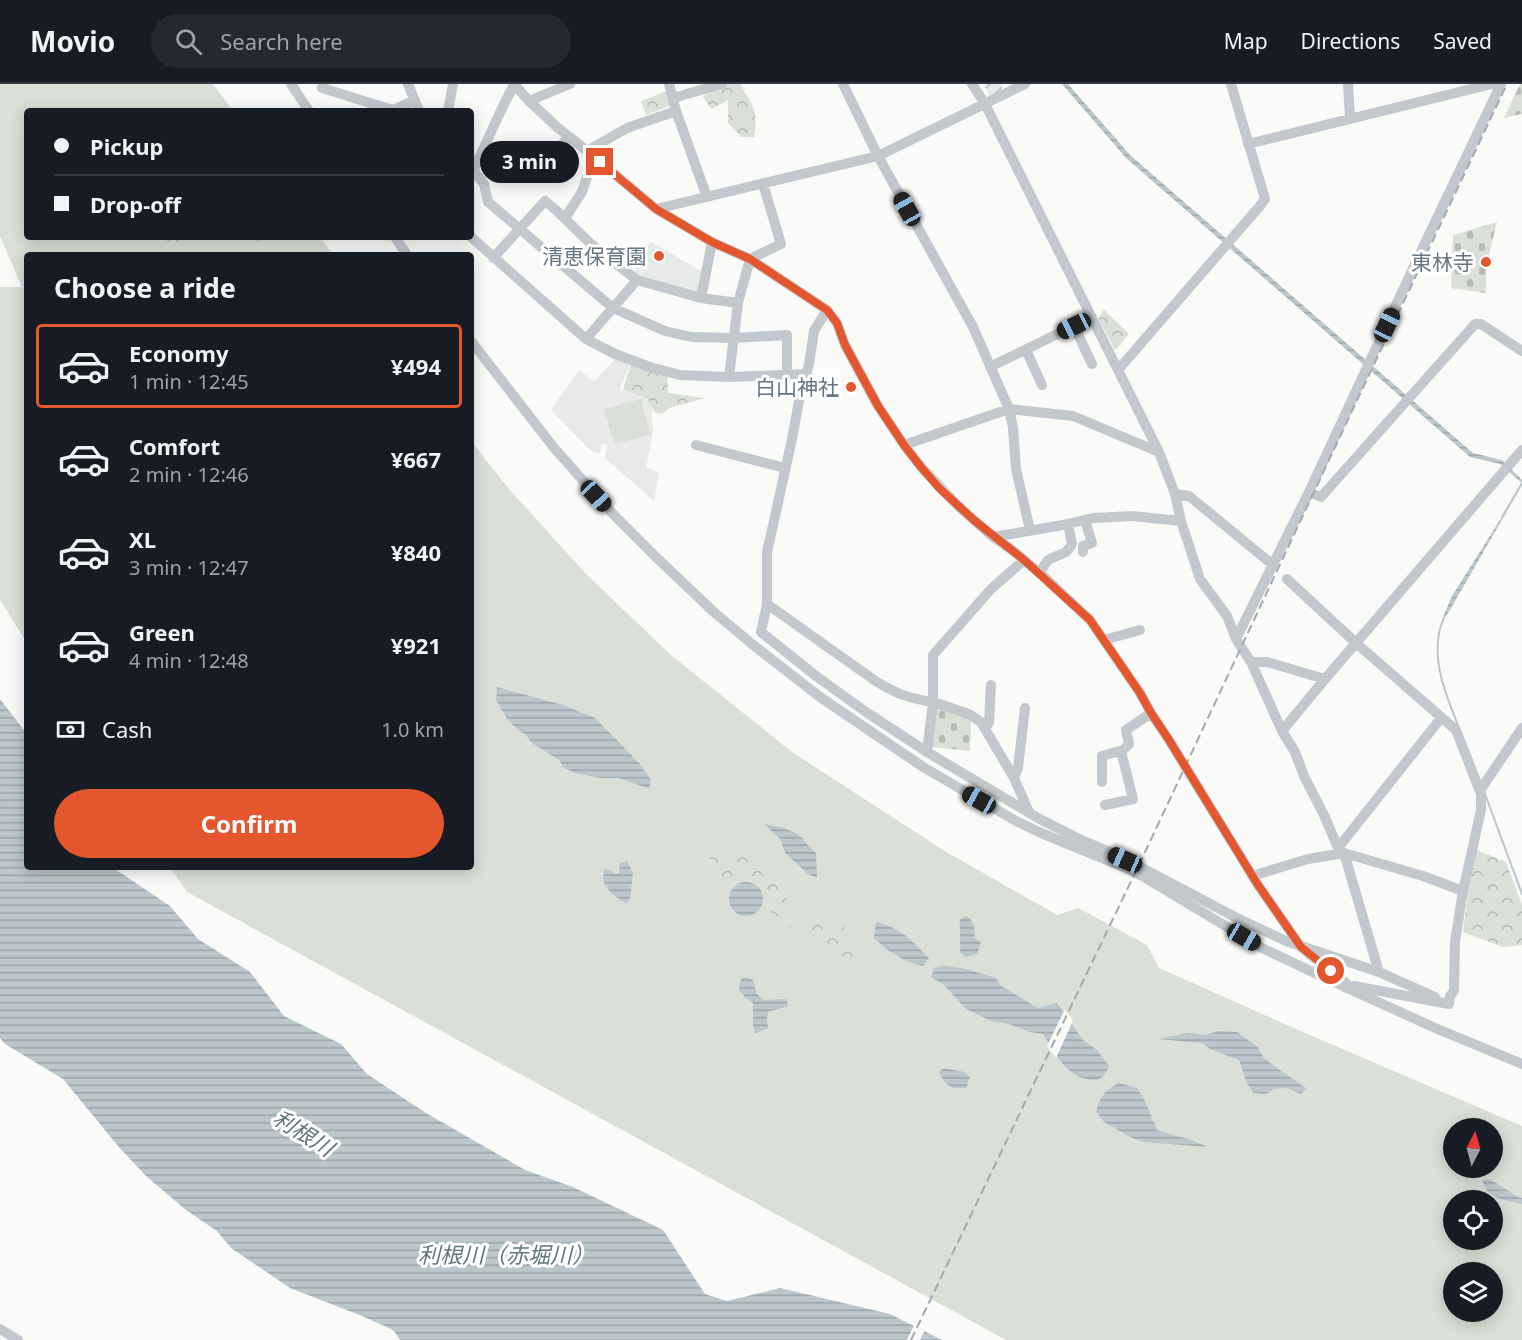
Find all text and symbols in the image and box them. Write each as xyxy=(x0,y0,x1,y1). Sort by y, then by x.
search box xyxy=(151,14,571,68)
text: Movio xyxy=(30,22,115,60)
icon: search xyxy=(172,25,205,58)
text: Search here xyxy=(220,26,343,56)
text: Map xyxy=(1224,27,1268,55)
text: Directions xyxy=(1301,27,1400,55)
text: Saved xyxy=(1433,27,1492,55)
text: Pickup xyxy=(90,131,163,161)
callout: 3 min xyxy=(480,141,579,183)
text: 3 min xyxy=(502,148,557,175)
route end xyxy=(586,148,613,175)
text: Drop-off xyxy=(90,189,181,219)
car xyxy=(890,189,924,229)
place label: 清恵保育園 xyxy=(542,242,647,270)
place label: 東林寺 xyxy=(1411,248,1474,276)
marker: 清恵保育園 xyxy=(652,249,666,263)
marker: 東林寺 xyxy=(1479,255,1493,269)
text: Choose a ride xyxy=(54,269,236,306)
car xyxy=(1371,305,1403,345)
car xyxy=(1054,310,1094,342)
text: Economy xyxy=(129,338,228,368)
icon: car xyxy=(57,339,111,393)
text: ¥494 xyxy=(391,351,441,381)
text: 1 min · 12:45 xyxy=(129,368,249,395)
place label: 白山神社 xyxy=(755,373,839,401)
marker: 白山神社 xyxy=(844,380,858,394)
text: Comfort xyxy=(129,431,220,461)
icon: car xyxy=(57,432,111,486)
text: ¥667 xyxy=(391,444,441,474)
text: 2 min · 12:46 xyxy=(129,461,249,488)
car xyxy=(577,477,615,515)
text: XL xyxy=(129,524,156,554)
icon: car xyxy=(57,525,111,579)
text: ¥840 xyxy=(391,537,441,567)
text: 3 min · 12:47 xyxy=(129,554,249,581)
text: Green xyxy=(129,617,195,647)
icon: car xyxy=(57,618,111,672)
text: ¥921 xyxy=(391,630,441,660)
text: 4 min · 12:48 xyxy=(129,647,249,674)
icon: cash xyxy=(54,713,87,746)
text: Cash xyxy=(102,714,152,744)
text: 1.0 km xyxy=(381,716,444,743)
car xyxy=(959,783,999,817)
button: Confirm xyxy=(54,789,444,858)
car xyxy=(1105,844,1145,876)
car xyxy=(1224,920,1264,954)
route start xyxy=(1317,957,1344,984)
water label: 利根川 xyxy=(268,1102,342,1163)
north arrow xyxy=(1443,1118,1503,1178)
map controls xyxy=(1443,1118,1503,1322)
button: locate xyxy=(1443,1190,1503,1250)
water label: 利根川（赤堀川） xyxy=(418,1239,594,1269)
button: layers xyxy=(1443,1262,1503,1322)

